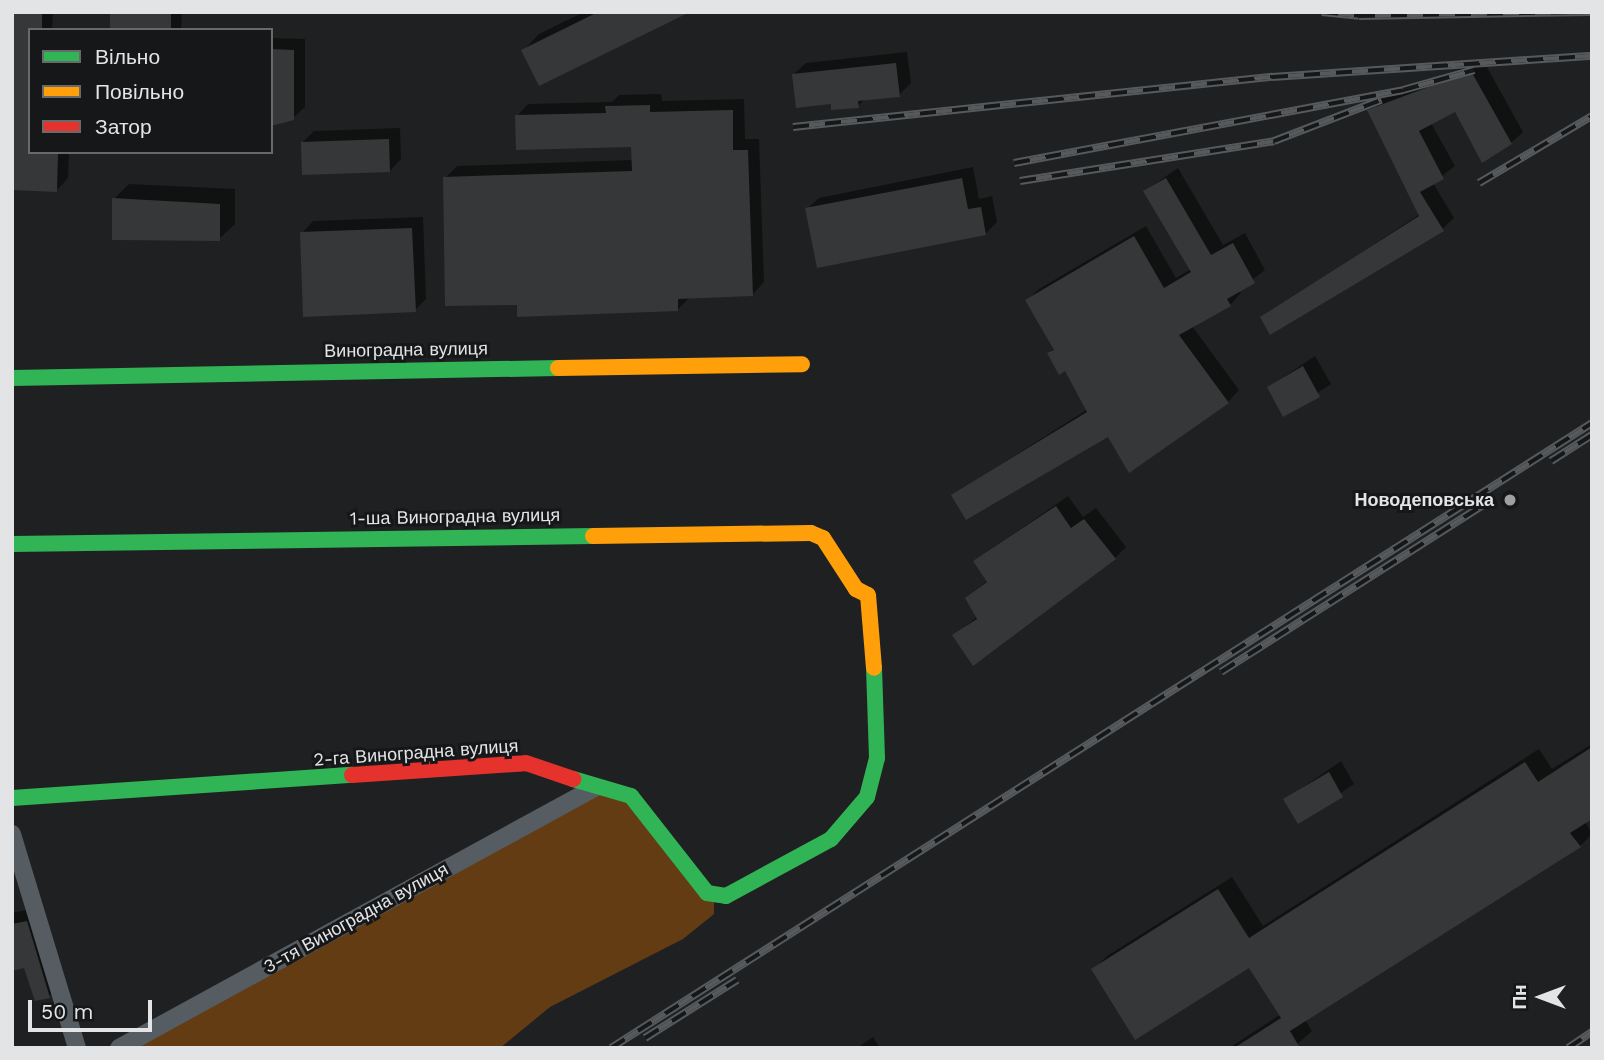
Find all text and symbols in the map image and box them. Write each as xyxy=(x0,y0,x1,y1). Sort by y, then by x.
legend xyxy=(28,28,273,154)
text: Вільно xyxy=(95,44,160,69)
text: Повільно xyxy=(95,79,184,104)
text: Затор xyxy=(95,114,152,139)
street label: Виноградна вулиця xyxy=(324,338,488,362)
place label: Новодеповська xyxy=(1354,489,1494,511)
marker: Новодеповська xyxy=(1500,490,1520,510)
street label: 1-ша Виноградна вулиця xyxy=(350,504,560,530)
street label: 2-га Виноградна вулиця xyxy=(313,735,519,771)
street label: 3-тя Виноградна вулиця xyxy=(260,858,452,978)
north arrow xyxy=(1506,962,1576,1032)
text: Пн xyxy=(1508,984,1531,1010)
scale bar xyxy=(32,986,156,1030)
text: 50 m xyxy=(41,999,93,1024)

